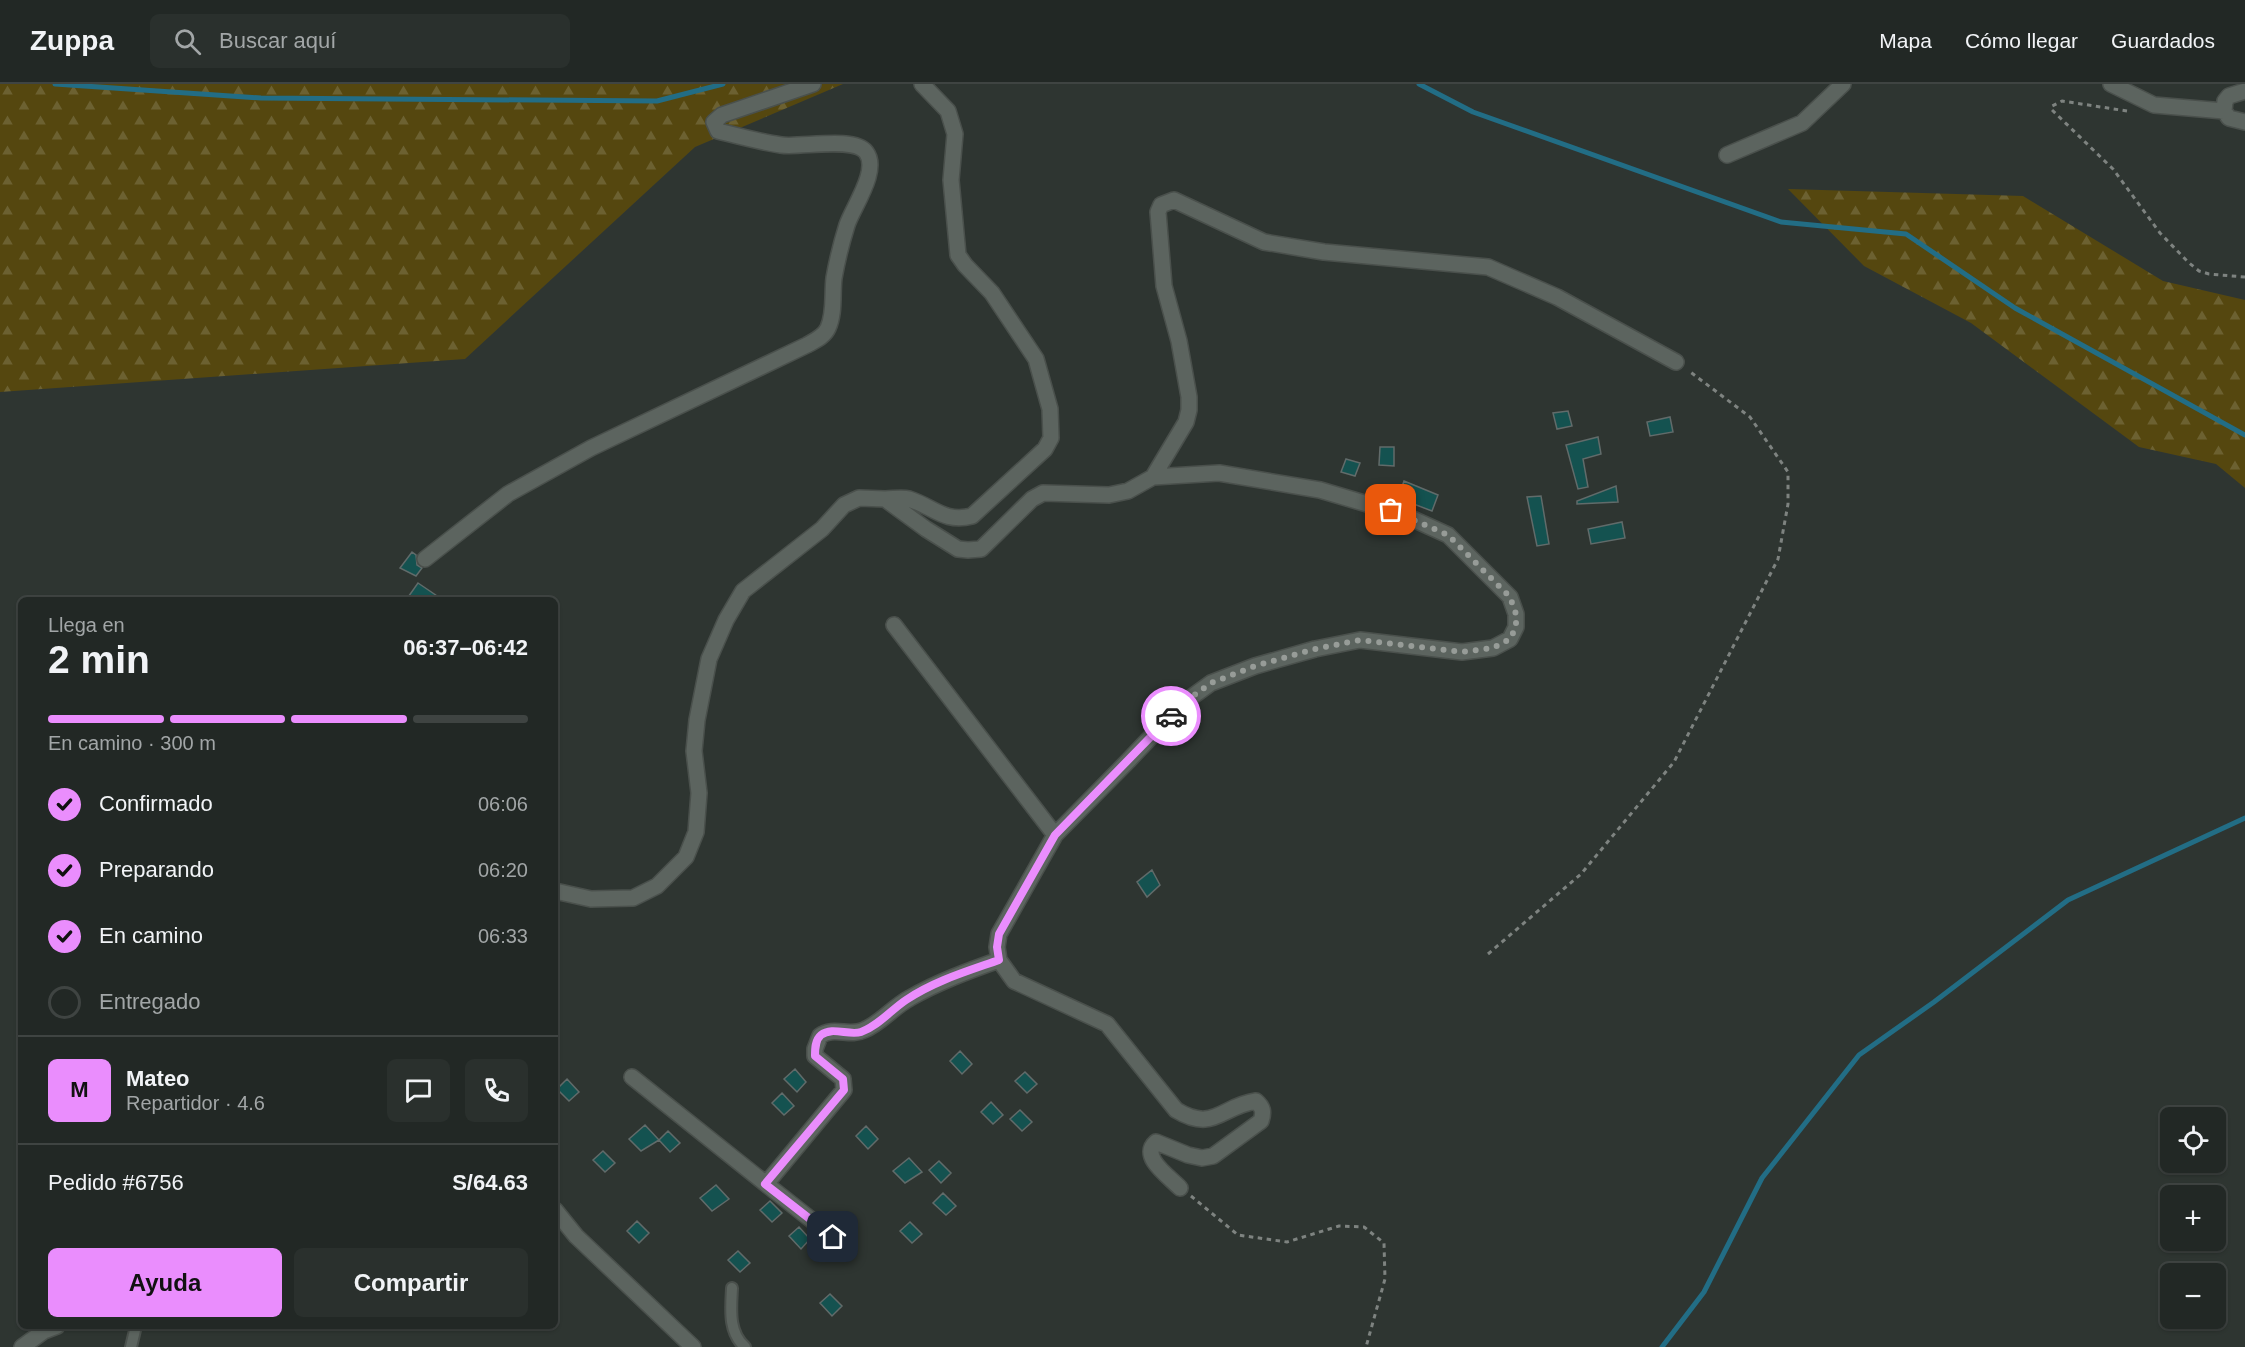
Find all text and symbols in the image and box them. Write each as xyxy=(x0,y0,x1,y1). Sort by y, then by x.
search box xyxy=(150,14,570,68)
text: Zuppa xyxy=(30,25,114,56)
icon: search xyxy=(171,25,204,58)
text: Buscar aquí xyxy=(219,28,336,53)
text: Mapa xyxy=(1879,29,1932,52)
text: Cómo llegar xyxy=(1965,29,2078,52)
text: Guardados xyxy=(2111,29,2215,52)
pin xyxy=(1365,484,1416,535)
icon: bag xyxy=(1374,493,1407,526)
text: Llega en xyxy=(48,614,125,636)
text: 06:37–06:42 xyxy=(403,635,528,660)
text: 2 min xyxy=(48,638,150,681)
courier xyxy=(1141,686,1201,746)
icon: car xyxy=(1155,700,1188,733)
text: En camino · 300 m xyxy=(48,732,216,754)
icon: check xyxy=(48,788,81,821)
text: Confirmado xyxy=(99,791,213,816)
text: 06:06 xyxy=(478,793,528,815)
icon: check xyxy=(48,854,81,887)
text: Preparando xyxy=(99,857,214,882)
text: 06:20 xyxy=(478,859,528,881)
icon: check xyxy=(48,920,81,953)
text: En camino xyxy=(99,923,203,948)
text: 06:33 xyxy=(478,925,528,947)
text: Entregado xyxy=(99,989,201,1014)
button: chat xyxy=(387,1059,450,1122)
button: phone xyxy=(465,1059,528,1122)
text: Mateo xyxy=(126,1066,190,1091)
text: M xyxy=(70,1077,89,1102)
text: Repartidor · 4.6 xyxy=(126,1092,265,1114)
map controls xyxy=(2160,1107,2226,1329)
button: locate xyxy=(2160,1107,2226,1173)
text: Pedido #6756 xyxy=(48,1170,184,1195)
text: S/64.63 xyxy=(452,1170,528,1195)
button: + xyxy=(2160,1185,2226,1251)
pin xyxy=(807,1211,858,1262)
icon: home xyxy=(816,1220,849,1253)
button: Ayuda xyxy=(48,1248,282,1317)
button: Compartir xyxy=(294,1248,528,1317)
button: − xyxy=(2160,1263,2226,1329)

